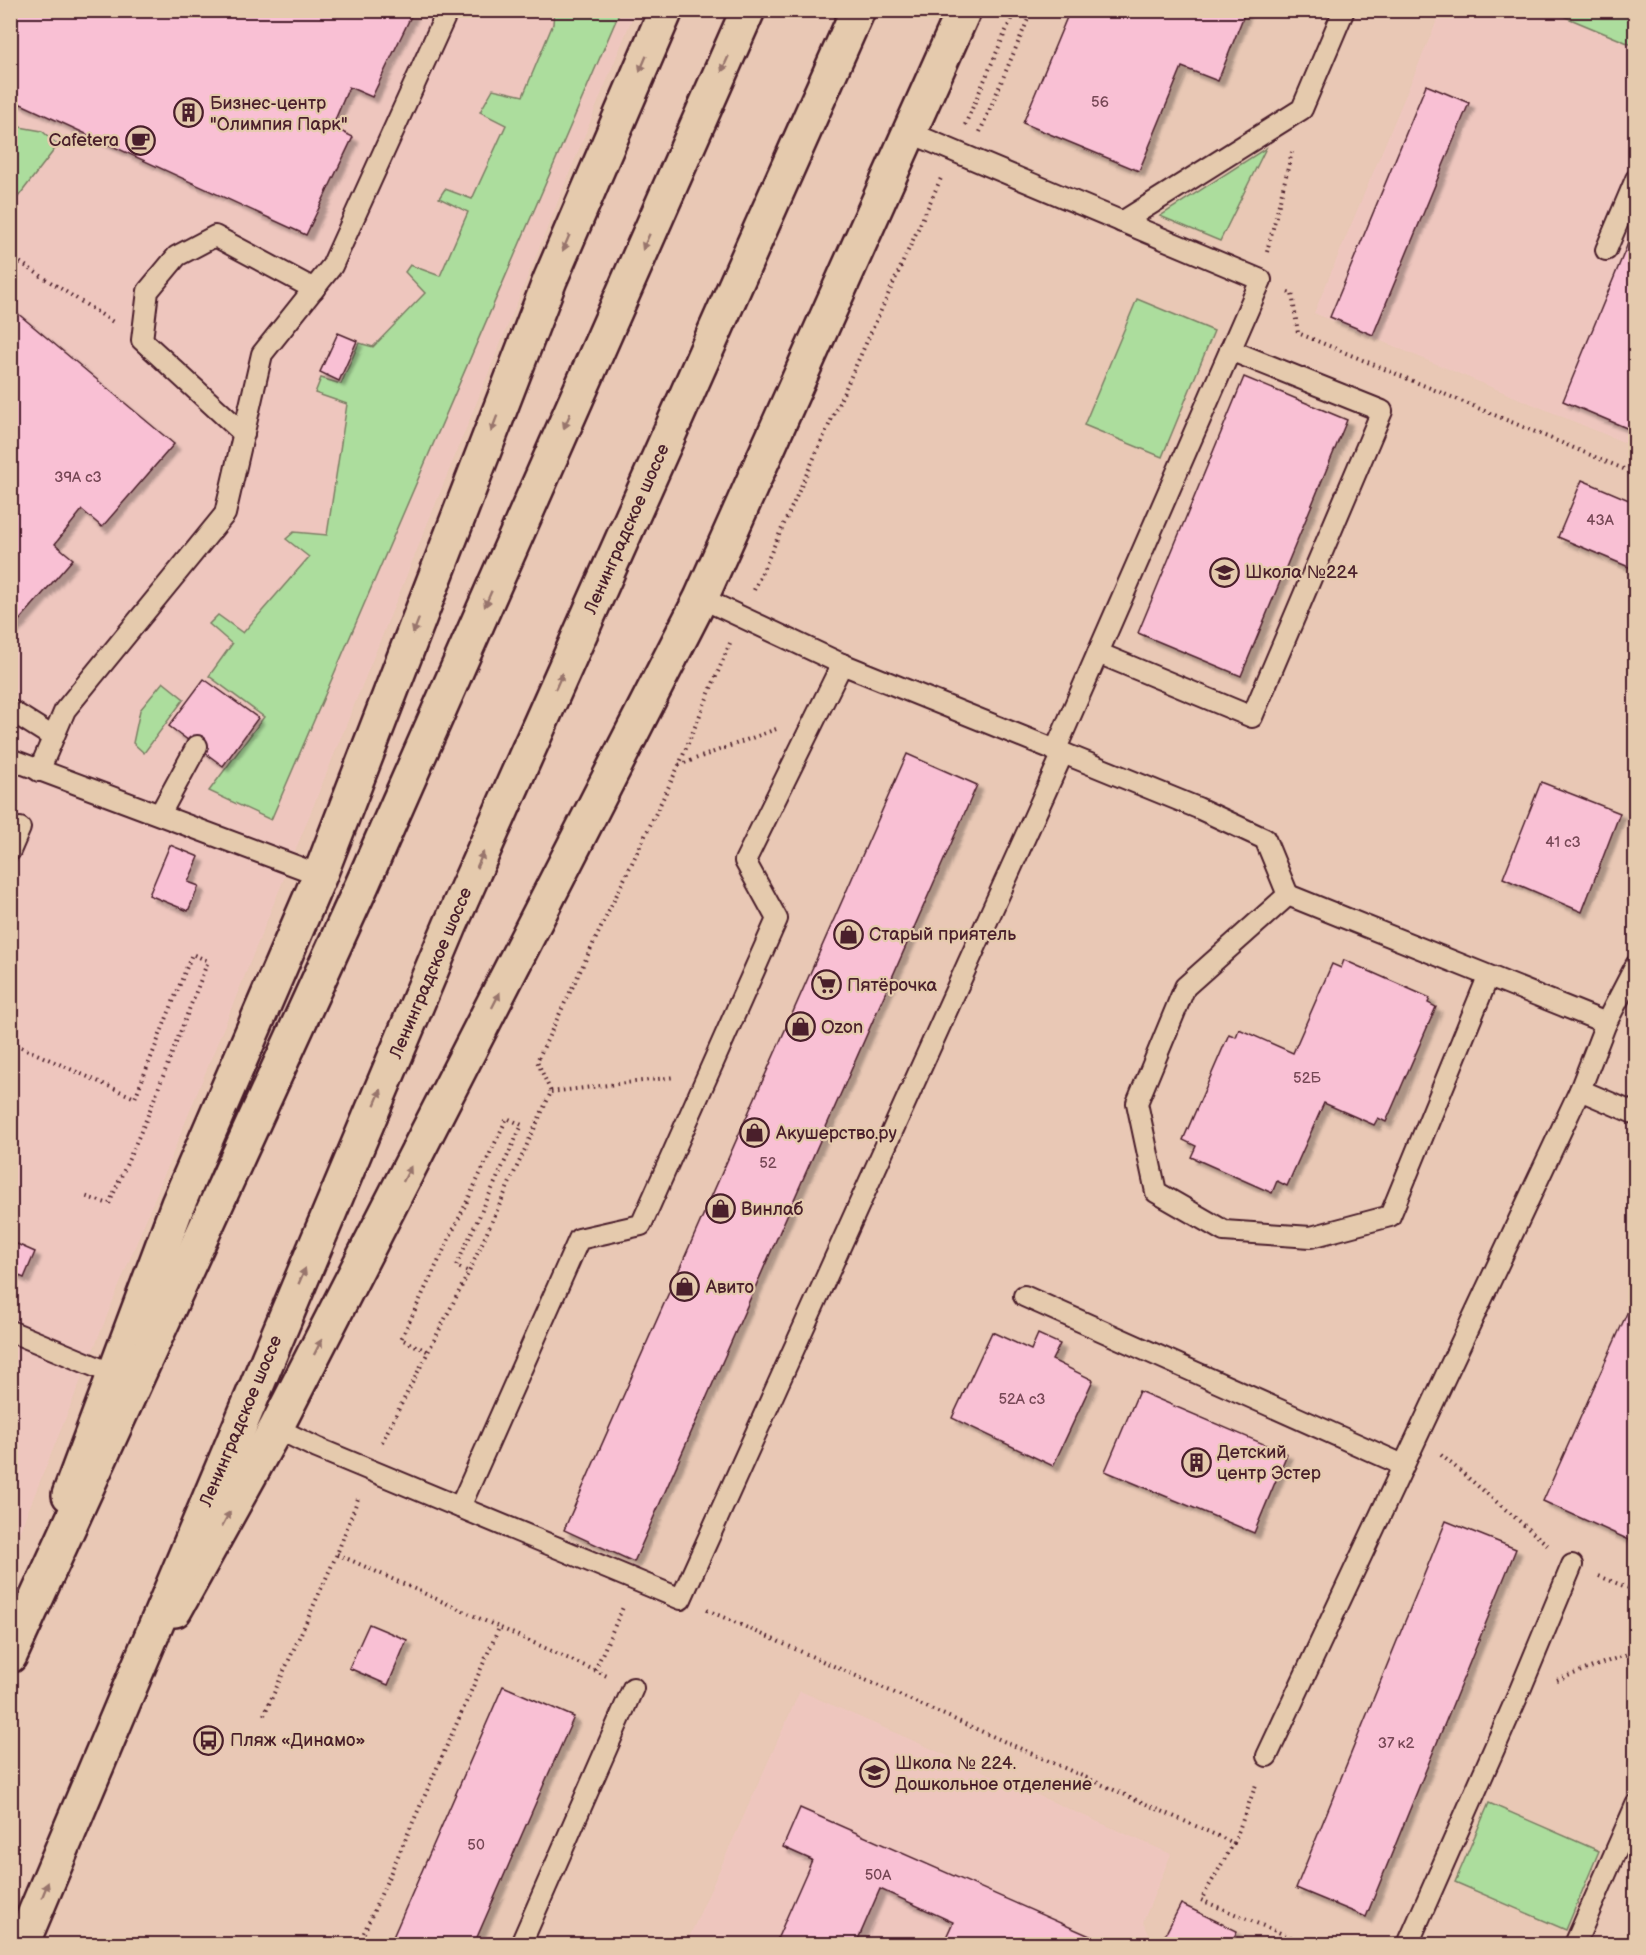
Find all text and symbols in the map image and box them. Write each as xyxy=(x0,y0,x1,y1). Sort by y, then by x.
one-way arrow xyxy=(720,55,729,73)
one-way arrow xyxy=(638,56,648,74)
place label: Бизнес-центр "Олимпия Парк" xyxy=(210,93,348,135)
house number: 56 xyxy=(1091,93,1109,112)
building icon: Бизнес-центр "Олимпия Парк" xyxy=(173,97,205,129)
cafe icon: Cafetera xyxy=(124,124,156,156)
place label: Cafetera xyxy=(48,130,119,151)
one-way arrow xyxy=(641,234,651,252)
one-way arrow xyxy=(561,235,571,253)
one-way arrow xyxy=(562,412,572,430)
one-way arrow xyxy=(489,416,499,434)
street label: Ленинградское шоссе xyxy=(580,441,674,618)
house number: 39А с3 xyxy=(54,468,102,487)
house number: 43А xyxy=(1586,511,1615,530)
school or university icon: Школа №224 xyxy=(1208,556,1240,588)
place label: Школа №224 xyxy=(1245,562,1358,583)
one-way arrow xyxy=(483,590,493,608)
one-way arrow xyxy=(411,617,420,635)
one-way arrow xyxy=(554,672,564,690)
house number: 41 с3 xyxy=(1545,833,1581,852)
one-way arrow xyxy=(475,850,485,868)
street label: Ленинградское шоссе xyxy=(385,884,477,1063)
shop icon: Старый приятель xyxy=(832,918,864,950)
place label: Старый приятель xyxy=(869,924,1016,945)
supermarket icon: Пятёрочка xyxy=(810,969,842,1001)
place label: Пятёрочка xyxy=(847,975,938,996)
one-way arrow xyxy=(491,991,501,1008)
shop icon: Ozon xyxy=(784,1011,816,1043)
place label: Ozon xyxy=(821,1017,863,1038)
house number: 52Б xyxy=(1293,1069,1322,1088)
one-way arrow xyxy=(373,1087,383,1105)
shop icon: Акушерство.ру xyxy=(739,1117,771,1149)
place label: Акушерство.ру xyxy=(775,1123,898,1144)
house number: 52 xyxy=(759,1154,777,1173)
one-way arrow xyxy=(402,1165,412,1182)
shop icon: Винлаб xyxy=(704,1193,736,1225)
place label: Винлаб xyxy=(741,1199,804,1220)
one-way arrow xyxy=(297,1267,307,1285)
shop icon: Авито xyxy=(669,1271,701,1303)
place label: Авито xyxy=(705,1277,754,1298)
street label: Ленинградское шоссе xyxy=(195,1332,287,1511)
one-way arrow xyxy=(312,1338,322,1356)
house number: 52А с3 xyxy=(998,1390,1046,1409)
place label: Детский центр Эстер xyxy=(1217,1442,1321,1484)
building icon: Детский центр Эстер xyxy=(1180,1446,1212,1478)
one-way arrow xyxy=(221,1510,231,1527)
bus stop icon: Пляж «Динамо» xyxy=(193,1724,225,1756)
place label: Пляж «Динамо» xyxy=(230,1730,366,1751)
house number: 37 к2 xyxy=(1378,1734,1414,1753)
place label: Школа № 224. Дошкольное отделение xyxy=(895,1753,1092,1795)
school or university icon: Школа № 224. Дошкольное отделение xyxy=(858,1757,890,1789)
house number: 50 xyxy=(467,1836,485,1855)
house number: 50А xyxy=(865,1866,892,1885)
one-way arrow xyxy=(40,1881,50,1899)

